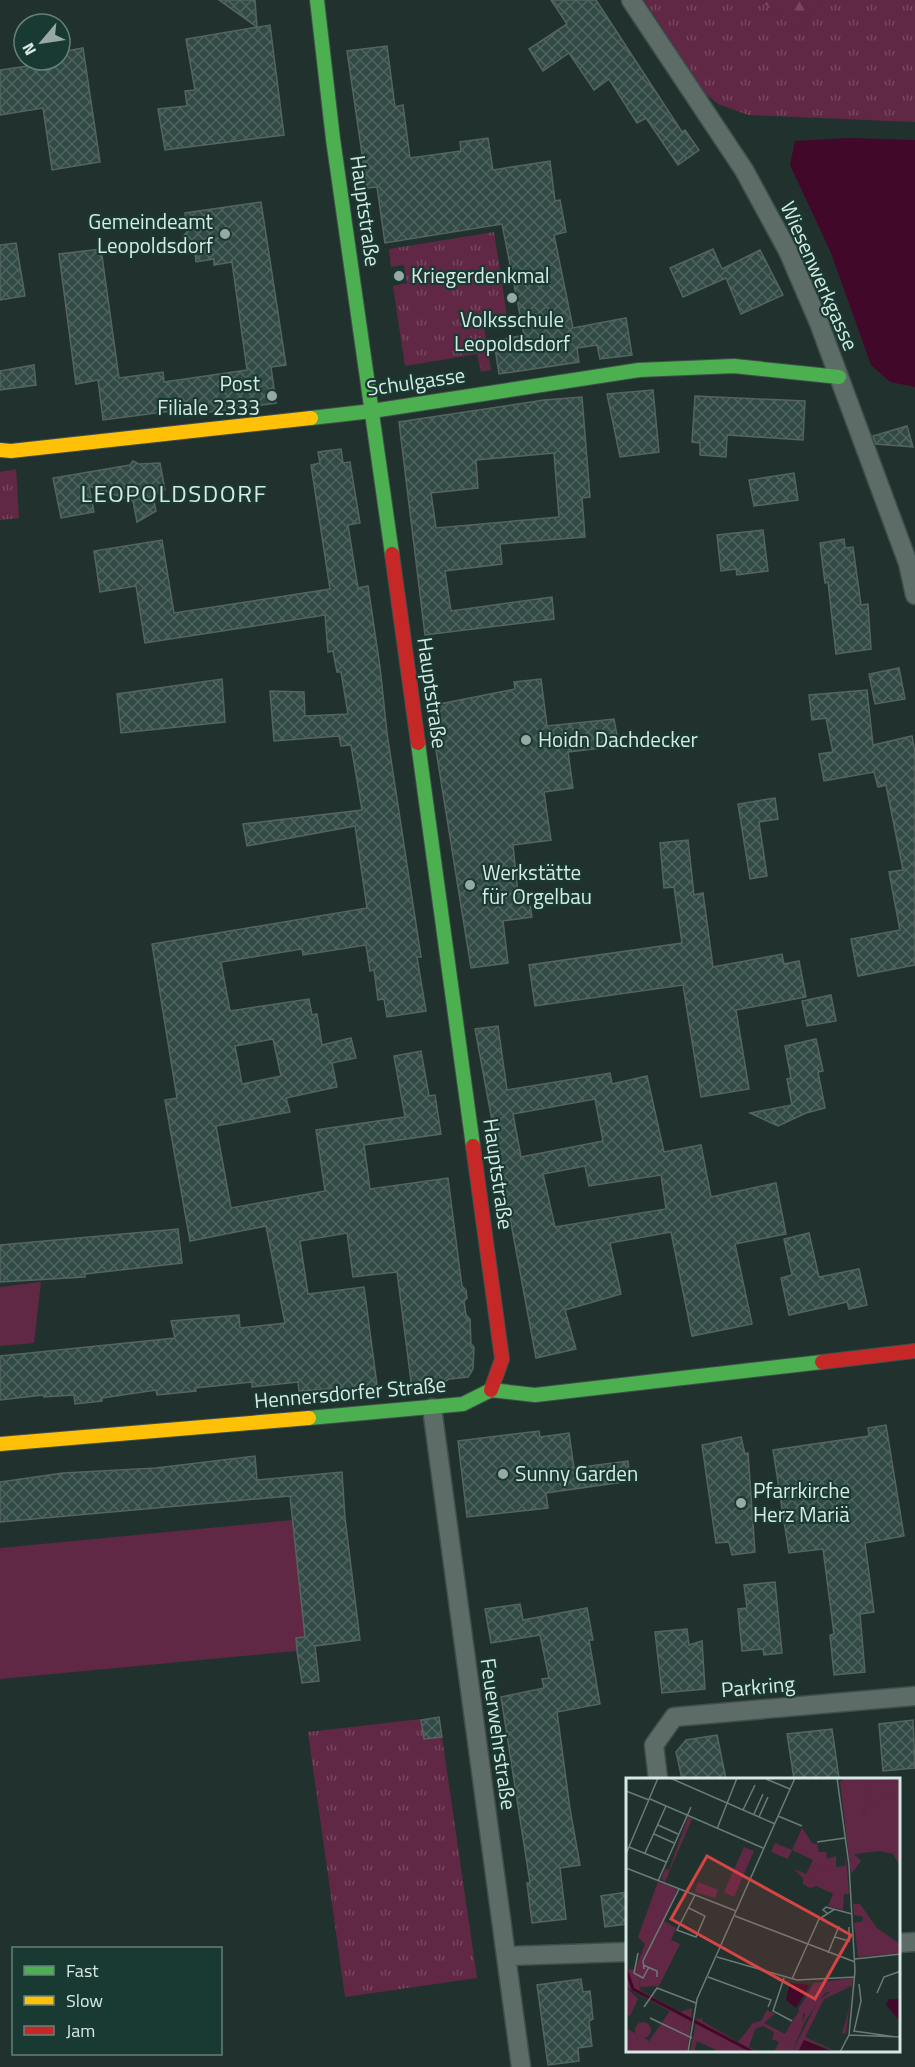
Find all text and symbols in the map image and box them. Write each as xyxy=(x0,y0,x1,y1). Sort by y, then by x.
north arrow xyxy=(12,12,72,72)
text: N xyxy=(16,39,42,60)
street label: Hauptstraße xyxy=(342,153,390,268)
street label: Wiesenwerkgasse xyxy=(773,196,867,355)
place label: Gemeindeamt Leopoldsdorf xyxy=(88,205,214,261)
marker: Gemeindeamt Leopoldsdorf xyxy=(218,227,232,241)
place label: Kriegerdenkmal xyxy=(411,259,550,291)
marker: Kriegerdenkmal xyxy=(392,269,406,283)
marker: Volksschule Leopoldsdorf xyxy=(505,291,519,305)
place label: Volksschule Leopoldsdorf xyxy=(454,303,570,359)
street label: Schulgasse xyxy=(364,358,467,404)
place label: Post Filiale 2333 xyxy=(157,367,261,423)
marker: Post Filiale 2333 xyxy=(265,389,279,403)
district label: LEOPOLDSDORF xyxy=(80,475,268,511)
street label: Hauptstraße xyxy=(409,635,457,750)
place label: Hoidn Dachdecker xyxy=(538,723,698,755)
marker: Hoidn Dachdecker xyxy=(519,733,533,747)
place label: Werkstätte für Orgelbau xyxy=(482,856,592,912)
marker: Werkstätte für Orgelbau xyxy=(463,878,477,892)
street label: Hauptstraße xyxy=(475,1116,523,1231)
street label: Hennersdorfer Straße xyxy=(253,1368,447,1416)
place label: Sunny Garden xyxy=(515,1457,638,1489)
marker: Sunny Garden xyxy=(496,1467,510,1481)
place label: Pfarrkirche Herz Mariä xyxy=(753,1474,850,1530)
marker: Pfarrkirche Herz Mariä xyxy=(734,1496,748,1510)
street label: Feuerwehrstraße xyxy=(473,1656,525,1812)
street label: Parkring xyxy=(720,1667,796,1705)
inset map xyxy=(626,1778,900,2052)
legend xyxy=(12,1947,222,2055)
text: Fast xyxy=(66,1957,99,1984)
text: Slow xyxy=(66,1987,103,2014)
text: Jam xyxy=(66,2017,95,2044)

